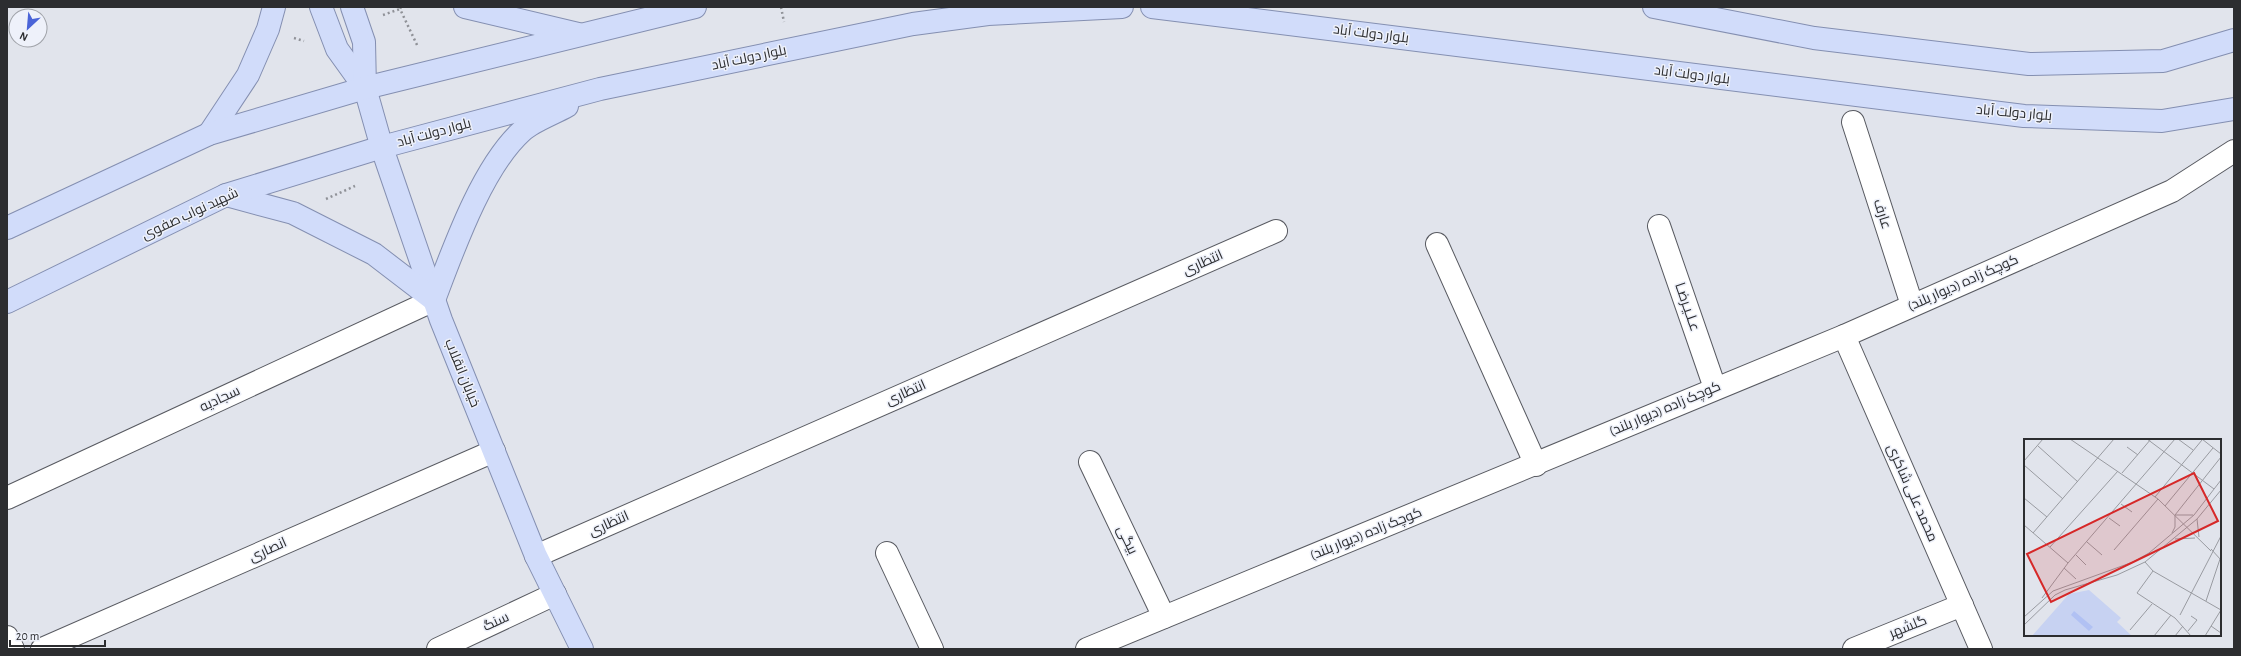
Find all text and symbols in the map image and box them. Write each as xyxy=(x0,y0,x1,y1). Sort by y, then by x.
north arrow xyxy=(8,8,48,48)
street label: بلوار دولت آباد xyxy=(1332,21,1410,46)
text: N xyxy=(18,30,30,43)
street label: بلوار دولت آباد xyxy=(710,42,788,73)
street label: بلوار دولت آباد xyxy=(1653,62,1731,87)
street label: بلوار دولت آباد xyxy=(1975,102,2053,123)
street label: بلوار دولت آباد xyxy=(395,115,473,150)
street label: شهید نواب صفوی xyxy=(140,186,240,242)
street label: عارف xyxy=(1871,197,1893,231)
street label: انتظاری xyxy=(1181,248,1225,278)
street label: کوچک زاده (دیوار بلند) xyxy=(1906,252,2021,315)
street label: عـلـیـرضـا xyxy=(1672,281,1702,333)
street label: خیابان انقلاب xyxy=(442,337,482,409)
street label: انتظاری xyxy=(884,378,928,408)
street label: کوچک زاده (دیوار بلند) xyxy=(1607,379,1723,441)
street label: سجادیه xyxy=(198,384,242,414)
inset map xyxy=(2024,439,2221,636)
street label: محمد علی شاکری xyxy=(1884,442,1940,544)
street label: کوچک زاده (دیوار بلند) xyxy=(1308,505,1425,565)
street label: انتظاری xyxy=(587,509,631,539)
street label: بیگی xyxy=(1114,523,1140,557)
street label: انصاری xyxy=(247,536,289,564)
street label: سنگ xyxy=(481,610,511,634)
street label: گلشهر xyxy=(1886,613,1929,641)
scale bar xyxy=(10,622,105,648)
text: 20 m xyxy=(16,630,39,642)

